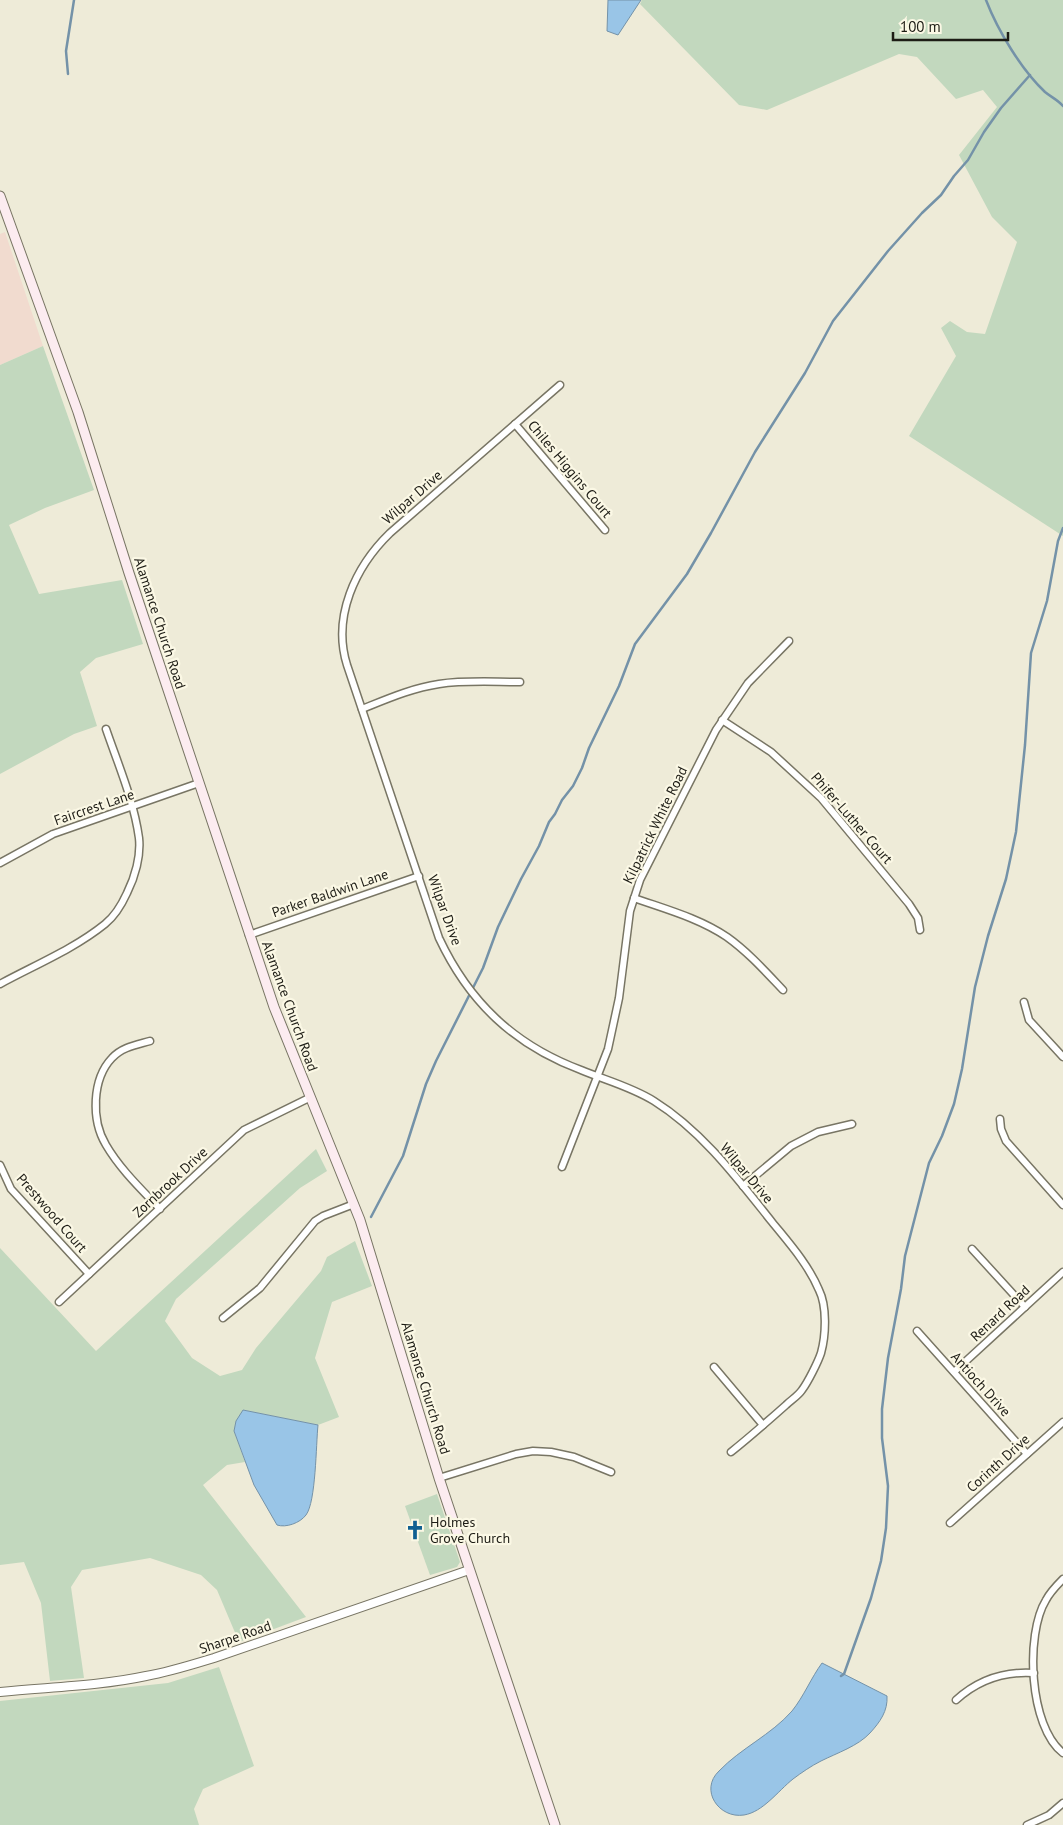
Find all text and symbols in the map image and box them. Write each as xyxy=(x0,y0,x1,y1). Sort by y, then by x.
scale bar xyxy=(893,10,1008,42)
text: 100 m xyxy=(900,17,941,36)
street label: Chiles Higgins Court xyxy=(524,416,616,522)
street label: Wilpar Drive xyxy=(378,466,446,528)
street label: Alamance Church Road xyxy=(130,555,190,691)
street label: Kilpatrick White Road xyxy=(619,763,691,887)
street label: Phifer-Luther Court xyxy=(807,769,897,868)
street label: Faircrest Lane xyxy=(51,785,137,829)
street label: Parker Baldwin Lane xyxy=(269,865,391,921)
street label: Wilpar Drive xyxy=(424,872,466,948)
street label: Alamance Church Road xyxy=(258,938,322,1074)
street label: Wilpar Drive xyxy=(716,1139,778,1207)
street label: Zornbrook Drive xyxy=(129,1143,211,1221)
street label: Prestwood Court xyxy=(13,1170,91,1256)
street label: Renard Road xyxy=(966,1281,1034,1345)
street label: Alamance Church Road xyxy=(397,1320,455,1456)
street label: Antioch Drive xyxy=(947,1348,1015,1420)
street label: Corinth Drive xyxy=(963,1430,1033,1496)
place label: Holmes Grove Church xyxy=(430,1513,510,1547)
church icon: Holmes Grove Church xyxy=(404,1519,426,1541)
street label: Sharpe Road xyxy=(197,1616,273,1658)

